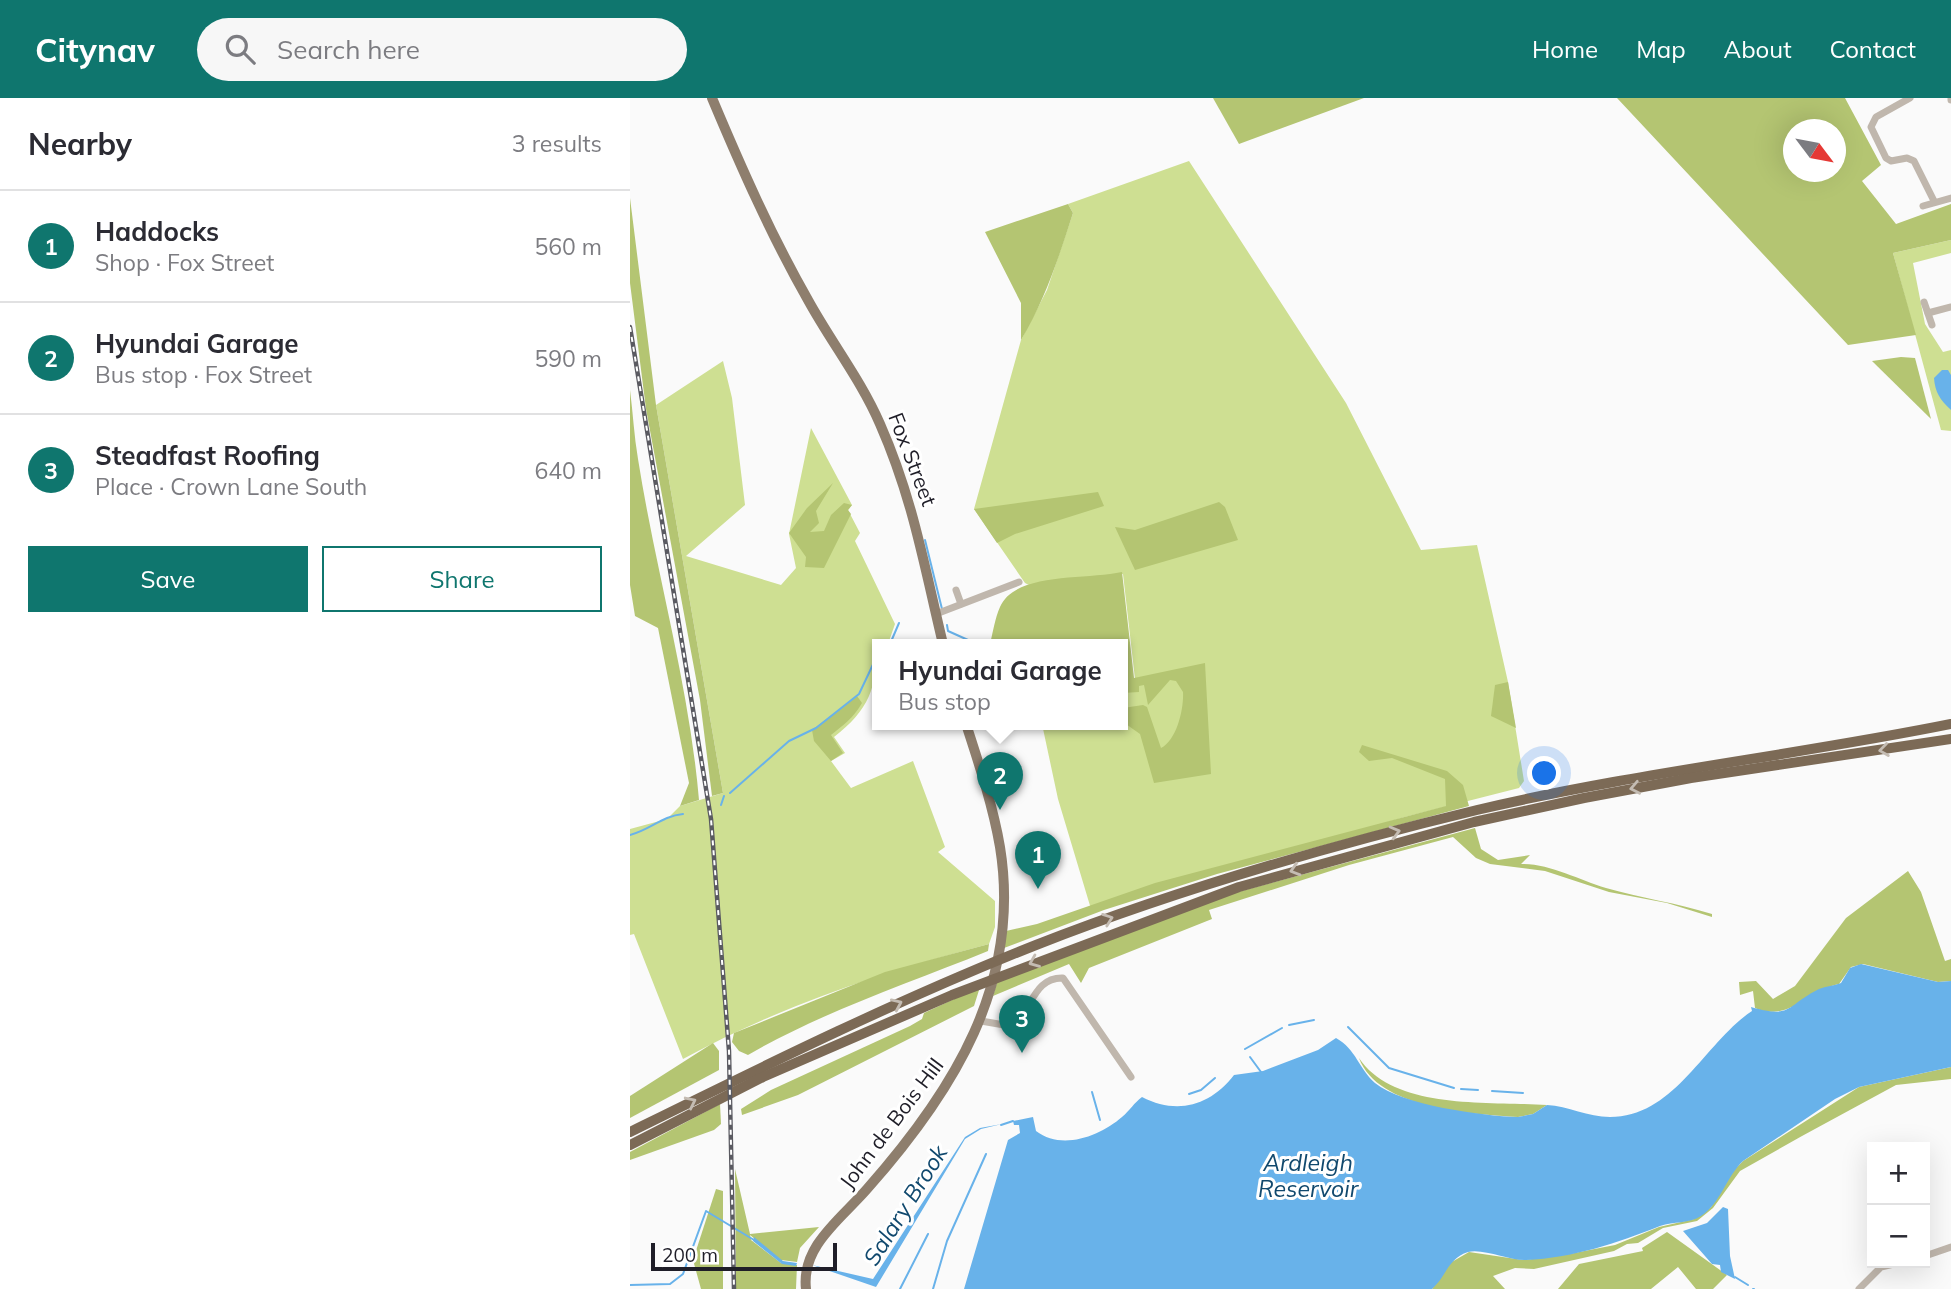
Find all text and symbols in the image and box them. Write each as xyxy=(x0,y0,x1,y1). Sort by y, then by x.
search box xyxy=(197,18,687,81)
text: Citynav xyxy=(35,29,155,70)
icon: search xyxy=(221,30,259,68)
text: Search here xyxy=(277,33,420,66)
text: Home xyxy=(1532,34,1598,64)
text: Map xyxy=(1636,34,1686,64)
text: About xyxy=(1724,34,1792,64)
text: Contact xyxy=(1830,34,1916,64)
north arrow xyxy=(1783,119,1846,182)
text: Nearby xyxy=(28,125,132,163)
text: 3 results xyxy=(512,129,602,158)
text: Haddocks xyxy=(95,215,219,248)
text: 1 xyxy=(44,232,58,261)
text: 560 m xyxy=(534,232,602,261)
text: Shop · Fox Street xyxy=(95,248,274,277)
text: Hyundai Garage xyxy=(95,327,299,360)
text: 2 xyxy=(44,344,58,373)
text: 590 m xyxy=(534,344,602,373)
text: Bus stop · Fox Street xyxy=(95,360,312,389)
street label: Fox Street xyxy=(883,409,943,509)
text: Steadfast Roofing xyxy=(95,439,320,472)
text: 3 xyxy=(44,456,58,485)
text: 640 m xyxy=(534,456,602,485)
text: Place · Crown Lane South xyxy=(95,472,367,501)
button: Save xyxy=(28,546,308,612)
button: Share xyxy=(322,546,602,612)
popup xyxy=(872,639,1128,730)
text: Hyundai Garage xyxy=(898,654,1102,687)
text: Bus stop xyxy=(898,687,991,716)
one-way arrow xyxy=(1878,743,1890,758)
pin: 2 xyxy=(977,752,1023,810)
your location xyxy=(1527,756,1561,790)
one-way arrow xyxy=(1629,780,1641,795)
one-way arrow xyxy=(1389,826,1401,840)
pin: 1 xyxy=(1015,831,1061,889)
one-way arrow xyxy=(1289,862,1301,877)
one-way arrow xyxy=(1101,913,1113,927)
one-way arrow xyxy=(1029,954,1041,968)
pin: 3 xyxy=(999,995,1045,1053)
one-way arrow xyxy=(889,998,902,1012)
street label: John de Bois Hill xyxy=(833,1053,949,1193)
one-way arrow xyxy=(684,1096,696,1110)
water label: Salary Brook xyxy=(857,1138,954,1271)
map controls xyxy=(1867,1142,1930,1268)
button: + xyxy=(1867,1142,1930,1205)
water label: Ardleigh Reservoir xyxy=(1258,1148,1360,1203)
button: − xyxy=(1867,1205,1930,1268)
scale bar xyxy=(651,1240,836,1272)
text: 200 m xyxy=(662,1243,718,1267)

